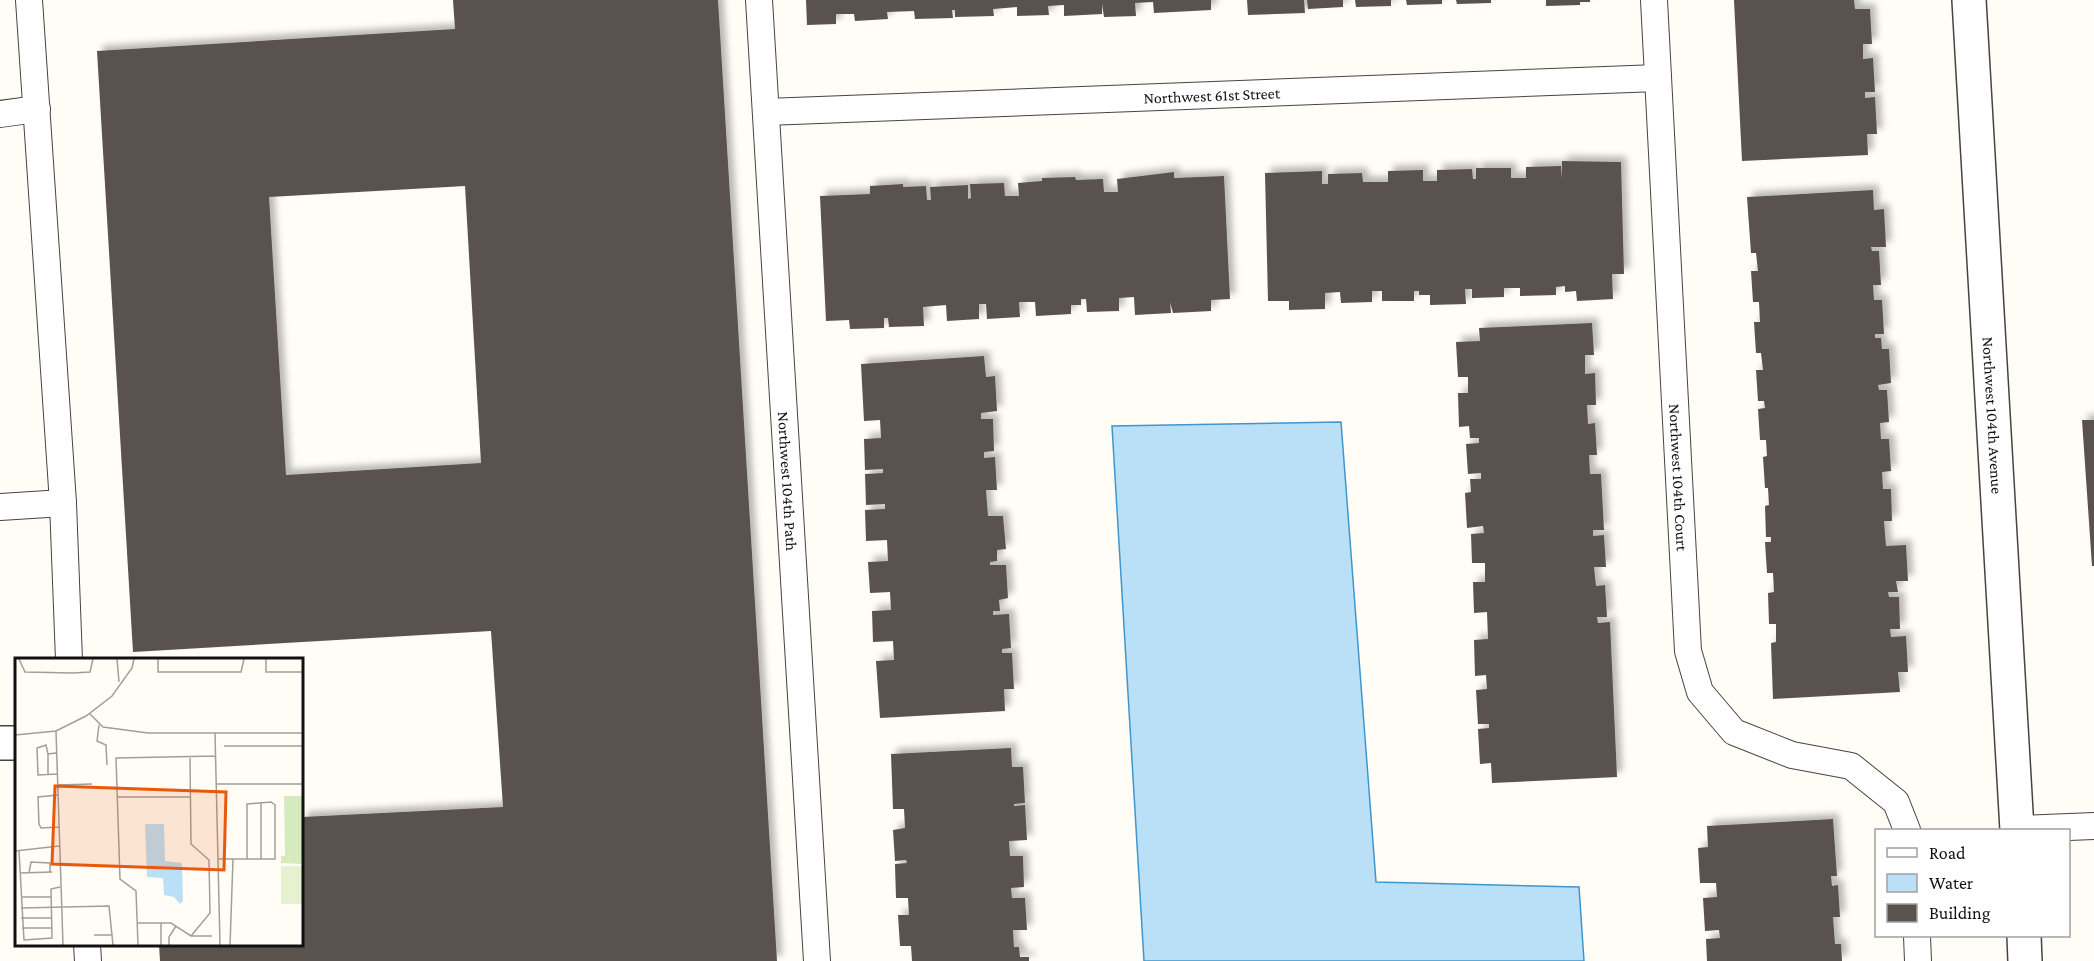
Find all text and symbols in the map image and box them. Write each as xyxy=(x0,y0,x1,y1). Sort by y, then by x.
street label: Northwest 61st Street xyxy=(1143,84,1281,107)
street label: Northwest 104th Avenue xyxy=(1979,336,2006,495)
street label: Northwest 104th Court xyxy=(1666,403,1691,552)
street label: Northwest 104th Path xyxy=(775,411,800,552)
inset map xyxy=(15,658,303,946)
legend xyxy=(1875,829,2070,937)
text: Road xyxy=(1929,843,1966,863)
text: Water xyxy=(1929,873,1974,893)
text: Building xyxy=(1929,903,1991,923)

